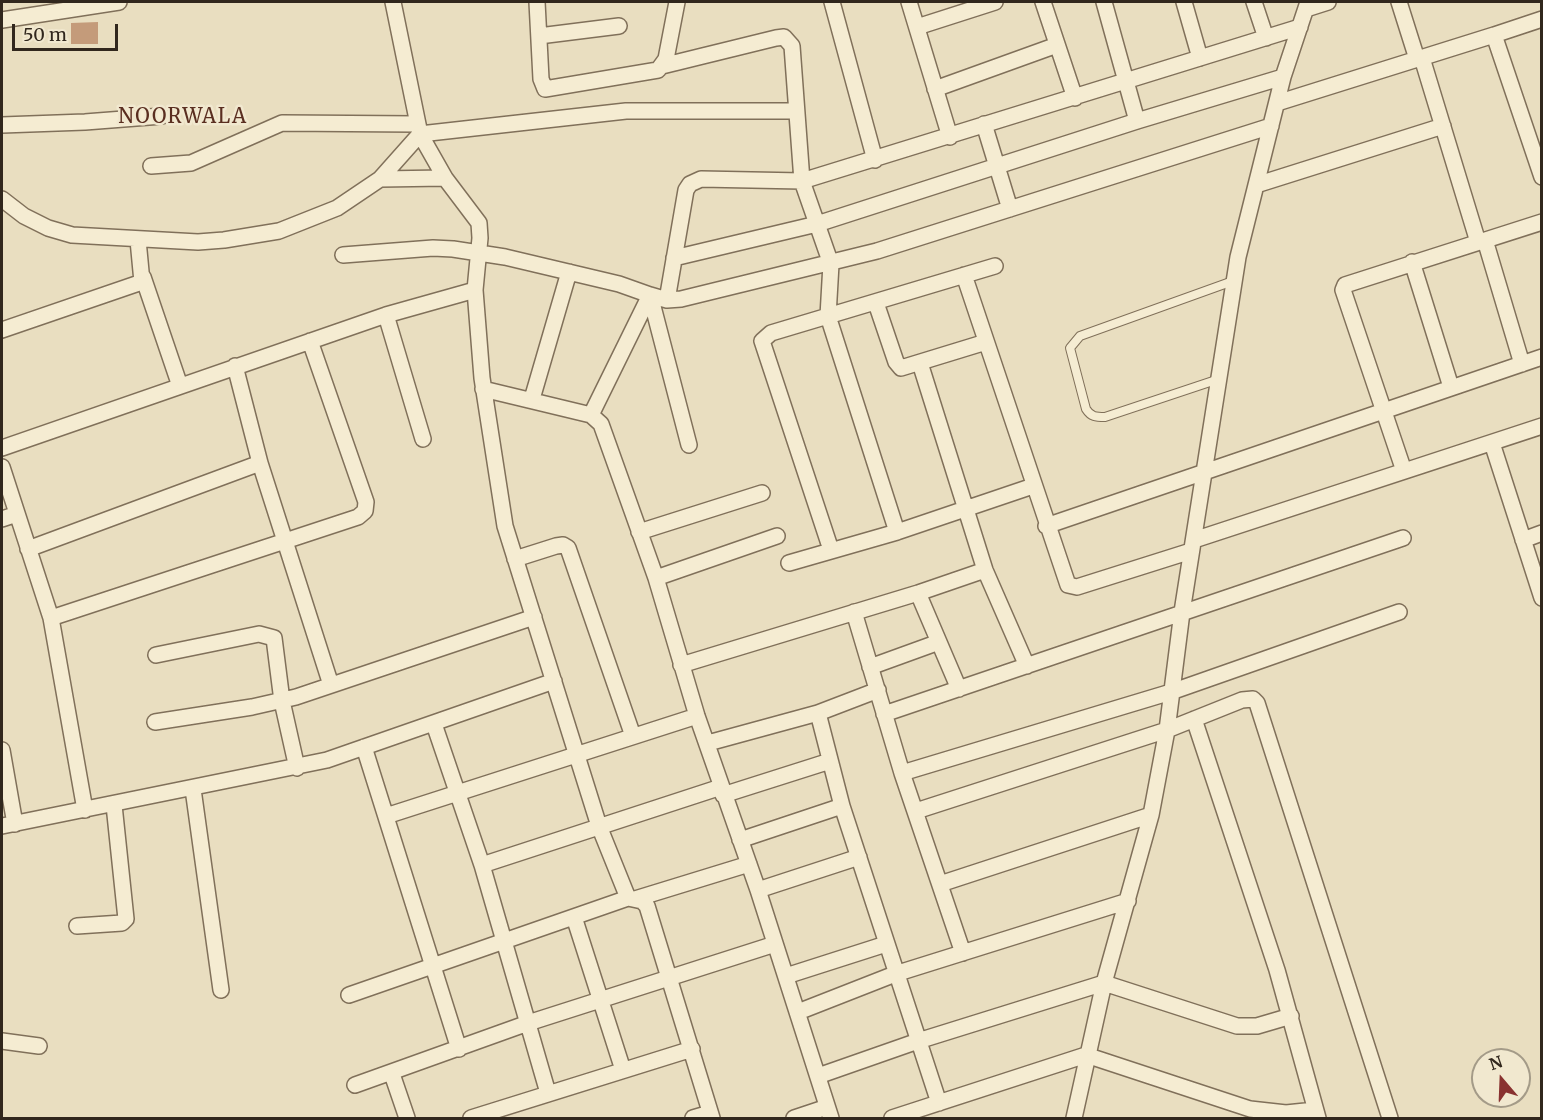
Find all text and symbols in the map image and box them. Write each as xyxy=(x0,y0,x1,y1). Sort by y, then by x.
scale bar xyxy=(15,12,122,50)
text: 50 m xyxy=(23,23,67,46)
district label: NOORWALA xyxy=(118,105,248,129)
north arrow xyxy=(1471,1048,1531,1108)
text: N xyxy=(1487,1051,1505,1074)

